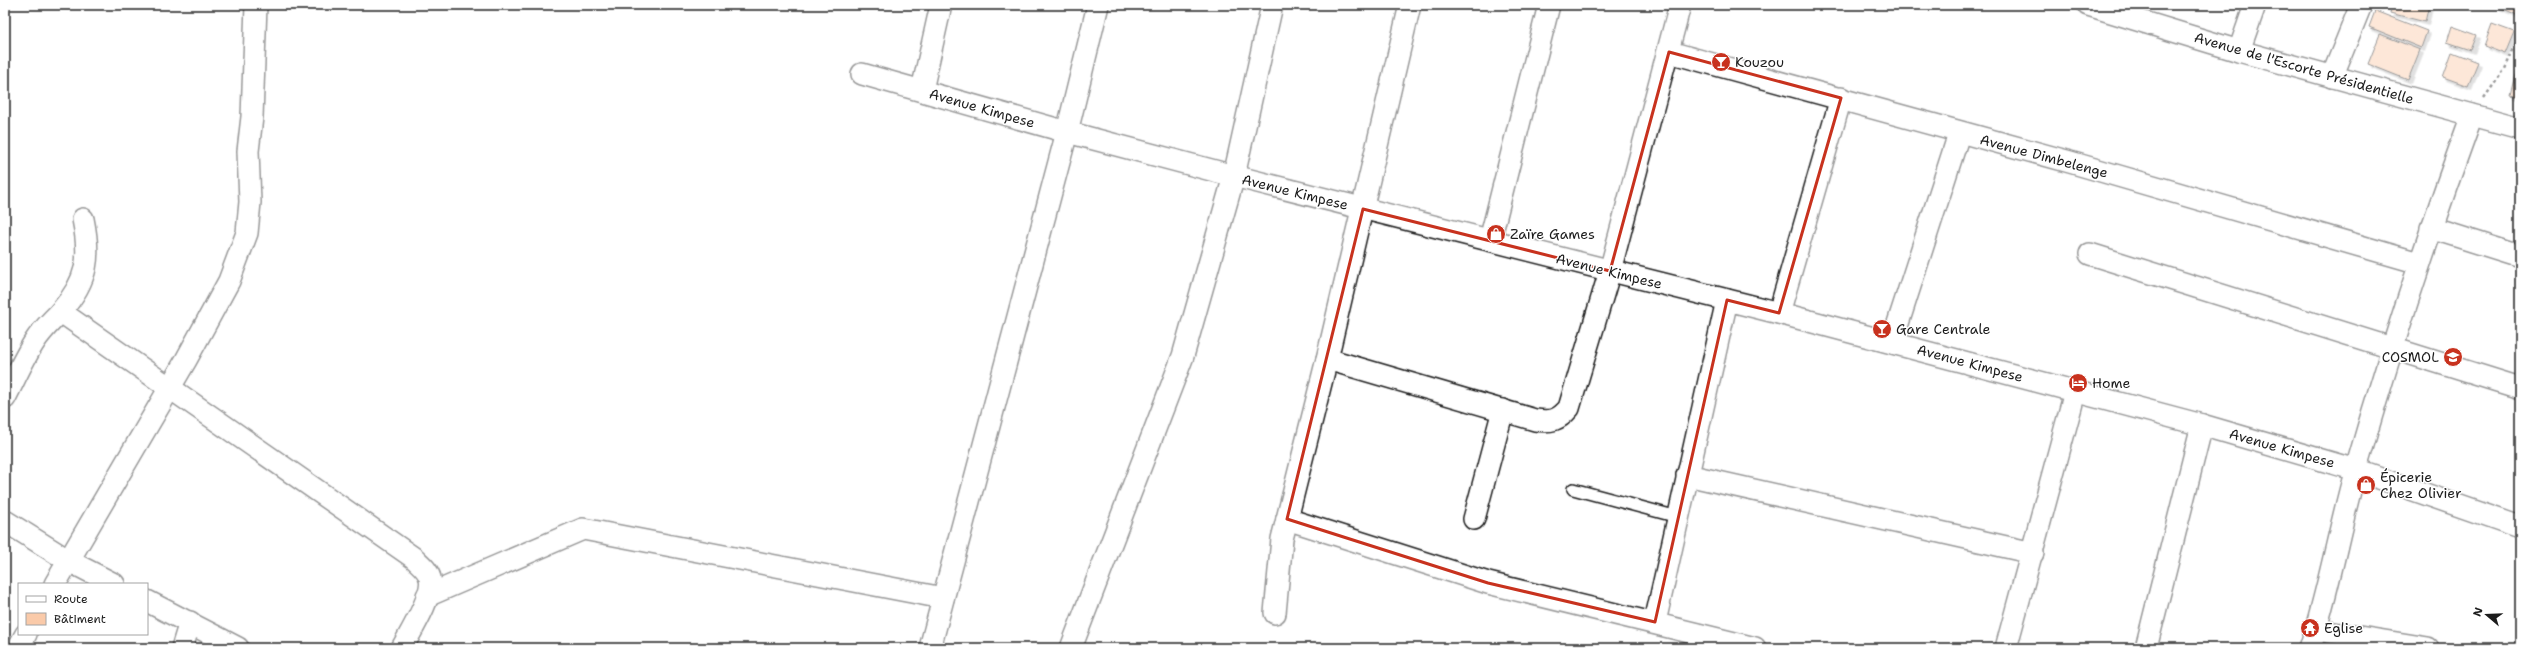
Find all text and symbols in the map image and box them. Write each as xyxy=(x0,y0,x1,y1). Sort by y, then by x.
street label: Avenue de l'Escorte Présidentielle xyxy=(2192,28,2416,108)
bar icon: Kouzou xyxy=(1710,51,1732,73)
place label: Kouzou xyxy=(1735,53,1784,71)
street label: Avenue Kimpese xyxy=(927,84,1037,132)
street label: Avenue Dimbelenge xyxy=(1978,130,2110,182)
street label: Avenue Kimpese xyxy=(1240,170,1350,214)
shop icon: Zaïre Games xyxy=(1485,223,1507,245)
place label: Zaïre Games xyxy=(1510,225,1595,243)
street label: Avenue Kimpese xyxy=(1554,249,1664,293)
bar icon: Gare Centrale xyxy=(1871,318,1893,340)
place label: Gare Centrale xyxy=(1896,320,1991,338)
street label: Avenue Kimpese xyxy=(1915,340,2025,386)
school or university icon: COSMOL xyxy=(2442,346,2464,368)
place label: COSMOL xyxy=(2382,348,2439,366)
hotel icon: Home xyxy=(2067,372,2089,394)
place label: Home xyxy=(2092,374,2131,392)
street label: Avenue Kimpese xyxy=(2227,424,2337,472)
place label: Épicerie Chez Olivier xyxy=(2380,468,2462,502)
shop icon: Épicerie Chez Olivier xyxy=(2355,474,2377,496)
legend xyxy=(18,583,148,635)
text: Route xyxy=(54,591,88,607)
north arrow xyxy=(2467,595,2507,635)
text: N xyxy=(2470,605,2487,618)
text: Bâtiment xyxy=(54,611,106,627)
temple icon: Eglise xyxy=(2299,617,2321,639)
place label: Eglise xyxy=(2324,619,2363,637)

